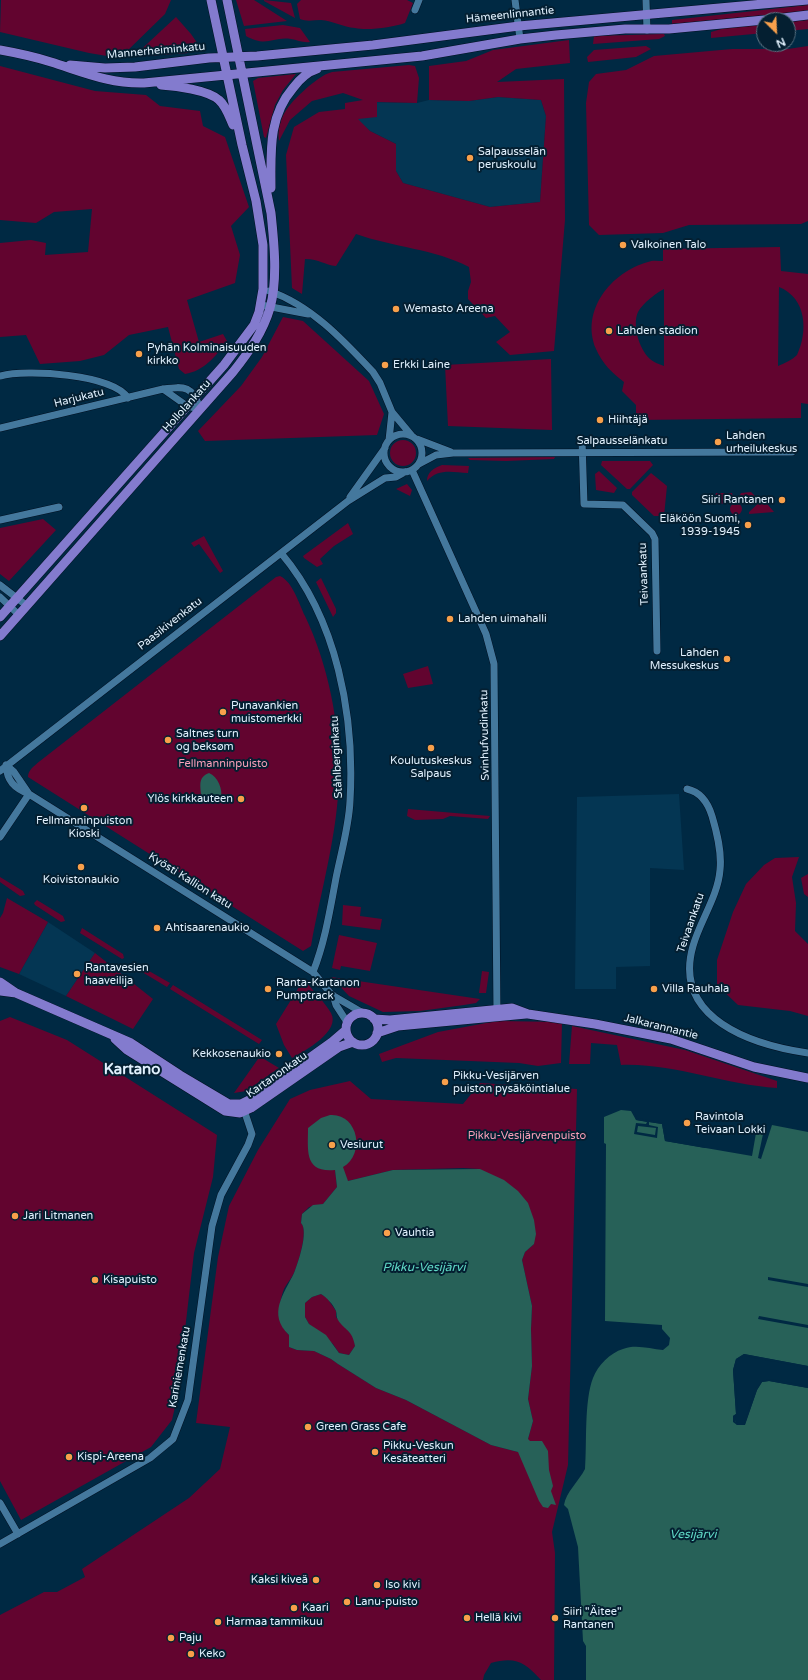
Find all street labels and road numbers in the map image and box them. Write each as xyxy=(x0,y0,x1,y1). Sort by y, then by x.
street label: Hämeenlinnantie xyxy=(465,4,555,26)
street label: Mannerheiminkatu xyxy=(106,40,206,62)
street label: Hollolankatu xyxy=(160,377,214,435)
street label: Harjukatu xyxy=(53,385,105,411)
street label: Salpausselänkatu xyxy=(577,434,667,448)
street label: Teivaankatu xyxy=(636,542,652,606)
street label: Paasikivenkatu xyxy=(135,595,205,653)
street label: Svinhufvudinkatu xyxy=(478,689,492,781)
street label: Ståhlberginkatu xyxy=(328,715,346,799)
street label: Kyösti Kallion katu xyxy=(146,850,234,912)
street label: Teivaankatu xyxy=(675,891,707,955)
street label: Jalkarannantie xyxy=(623,1011,699,1043)
street label: Kartanonkatu xyxy=(244,1049,310,1101)
street label: Kariniemenkatu xyxy=(166,1325,194,1409)

